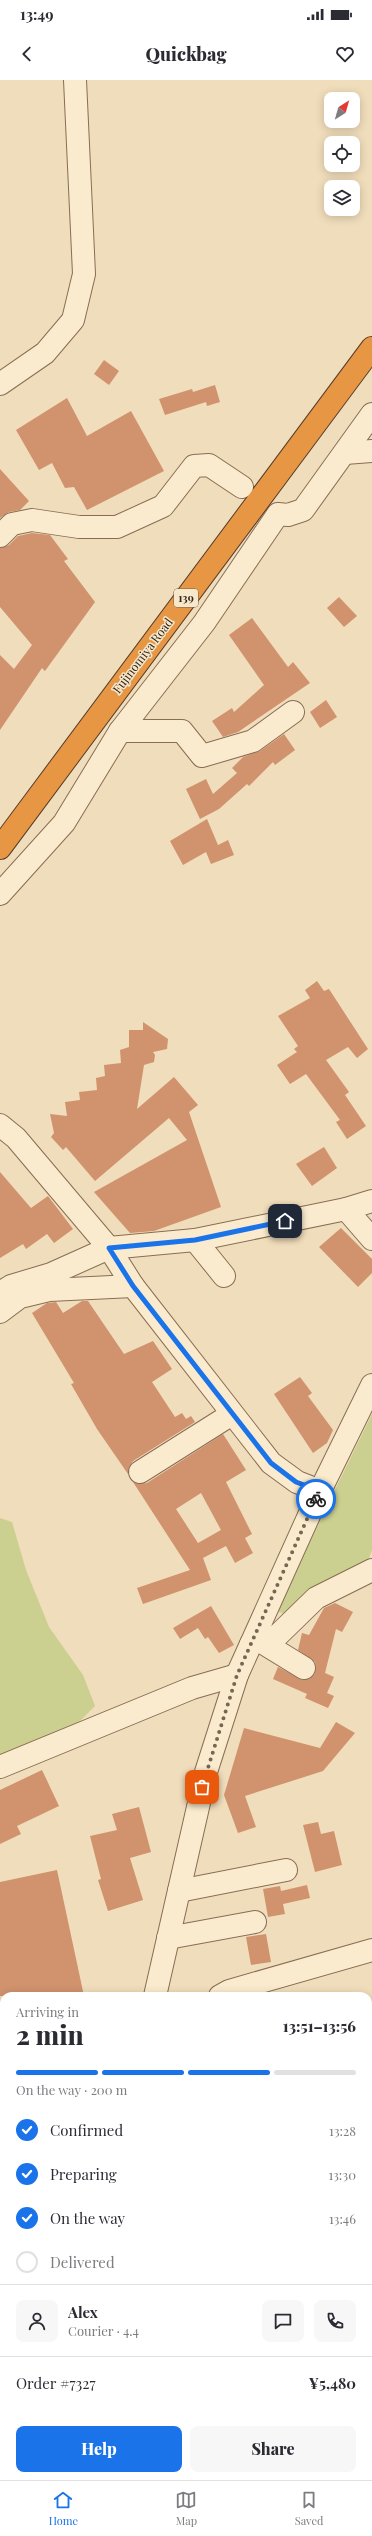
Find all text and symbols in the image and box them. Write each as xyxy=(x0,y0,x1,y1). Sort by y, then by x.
text: 13:49 xyxy=(20,4,54,24)
text: Quickbag xyxy=(145,42,227,66)
icon: back xyxy=(16,43,38,65)
icon: heart xyxy=(334,43,356,65)
north arrow xyxy=(324,92,360,128)
map controls xyxy=(324,92,360,216)
button: locate xyxy=(324,136,360,172)
button: layers xyxy=(324,180,360,216)
road number: 139 xyxy=(174,589,198,607)
street label: Fujinomiya Road xyxy=(109,614,176,696)
pin xyxy=(268,1204,302,1238)
icon: home xyxy=(274,1210,296,1232)
courier xyxy=(296,1479,336,1519)
icon: bike xyxy=(305,1488,327,1510)
pin xyxy=(185,1770,219,1804)
icon: bag xyxy=(191,1776,213,1798)
text: Arriving in xyxy=(16,2003,79,2020)
text: 13:51–13:56 xyxy=(283,2016,356,2036)
text: 2 min xyxy=(16,2017,84,2052)
text: On the way · 200 m xyxy=(16,2081,127,2098)
icon: check xyxy=(16,2119,38,2141)
text: Confirmed xyxy=(50,2120,123,2140)
text: 13:28 xyxy=(329,2122,356,2139)
icon: check xyxy=(16,2163,38,2185)
text: Preparing xyxy=(50,2164,117,2184)
text: 13:30 xyxy=(328,2166,356,2183)
icon: check xyxy=(16,2207,38,2229)
text: On the way xyxy=(50,2208,125,2228)
text: 13:46 xyxy=(329,2210,356,2227)
text: Delivered xyxy=(50,2252,115,2272)
button: person xyxy=(16,2300,58,2342)
button: chat xyxy=(262,2300,304,2342)
button: phone xyxy=(314,2300,356,2342)
text: Alex xyxy=(68,2302,98,2322)
text: Courier · 4.4 xyxy=(68,2322,139,2339)
text: Order #7327 xyxy=(16,2373,96,2393)
text: ¥5,480 xyxy=(309,2373,356,2393)
button: Help xyxy=(16,2426,182,2472)
button: Share xyxy=(190,2426,356,2472)
tab: Home xyxy=(49,2489,78,2528)
tab: Map xyxy=(175,2489,197,2528)
tab: Saved xyxy=(295,2489,323,2528)

